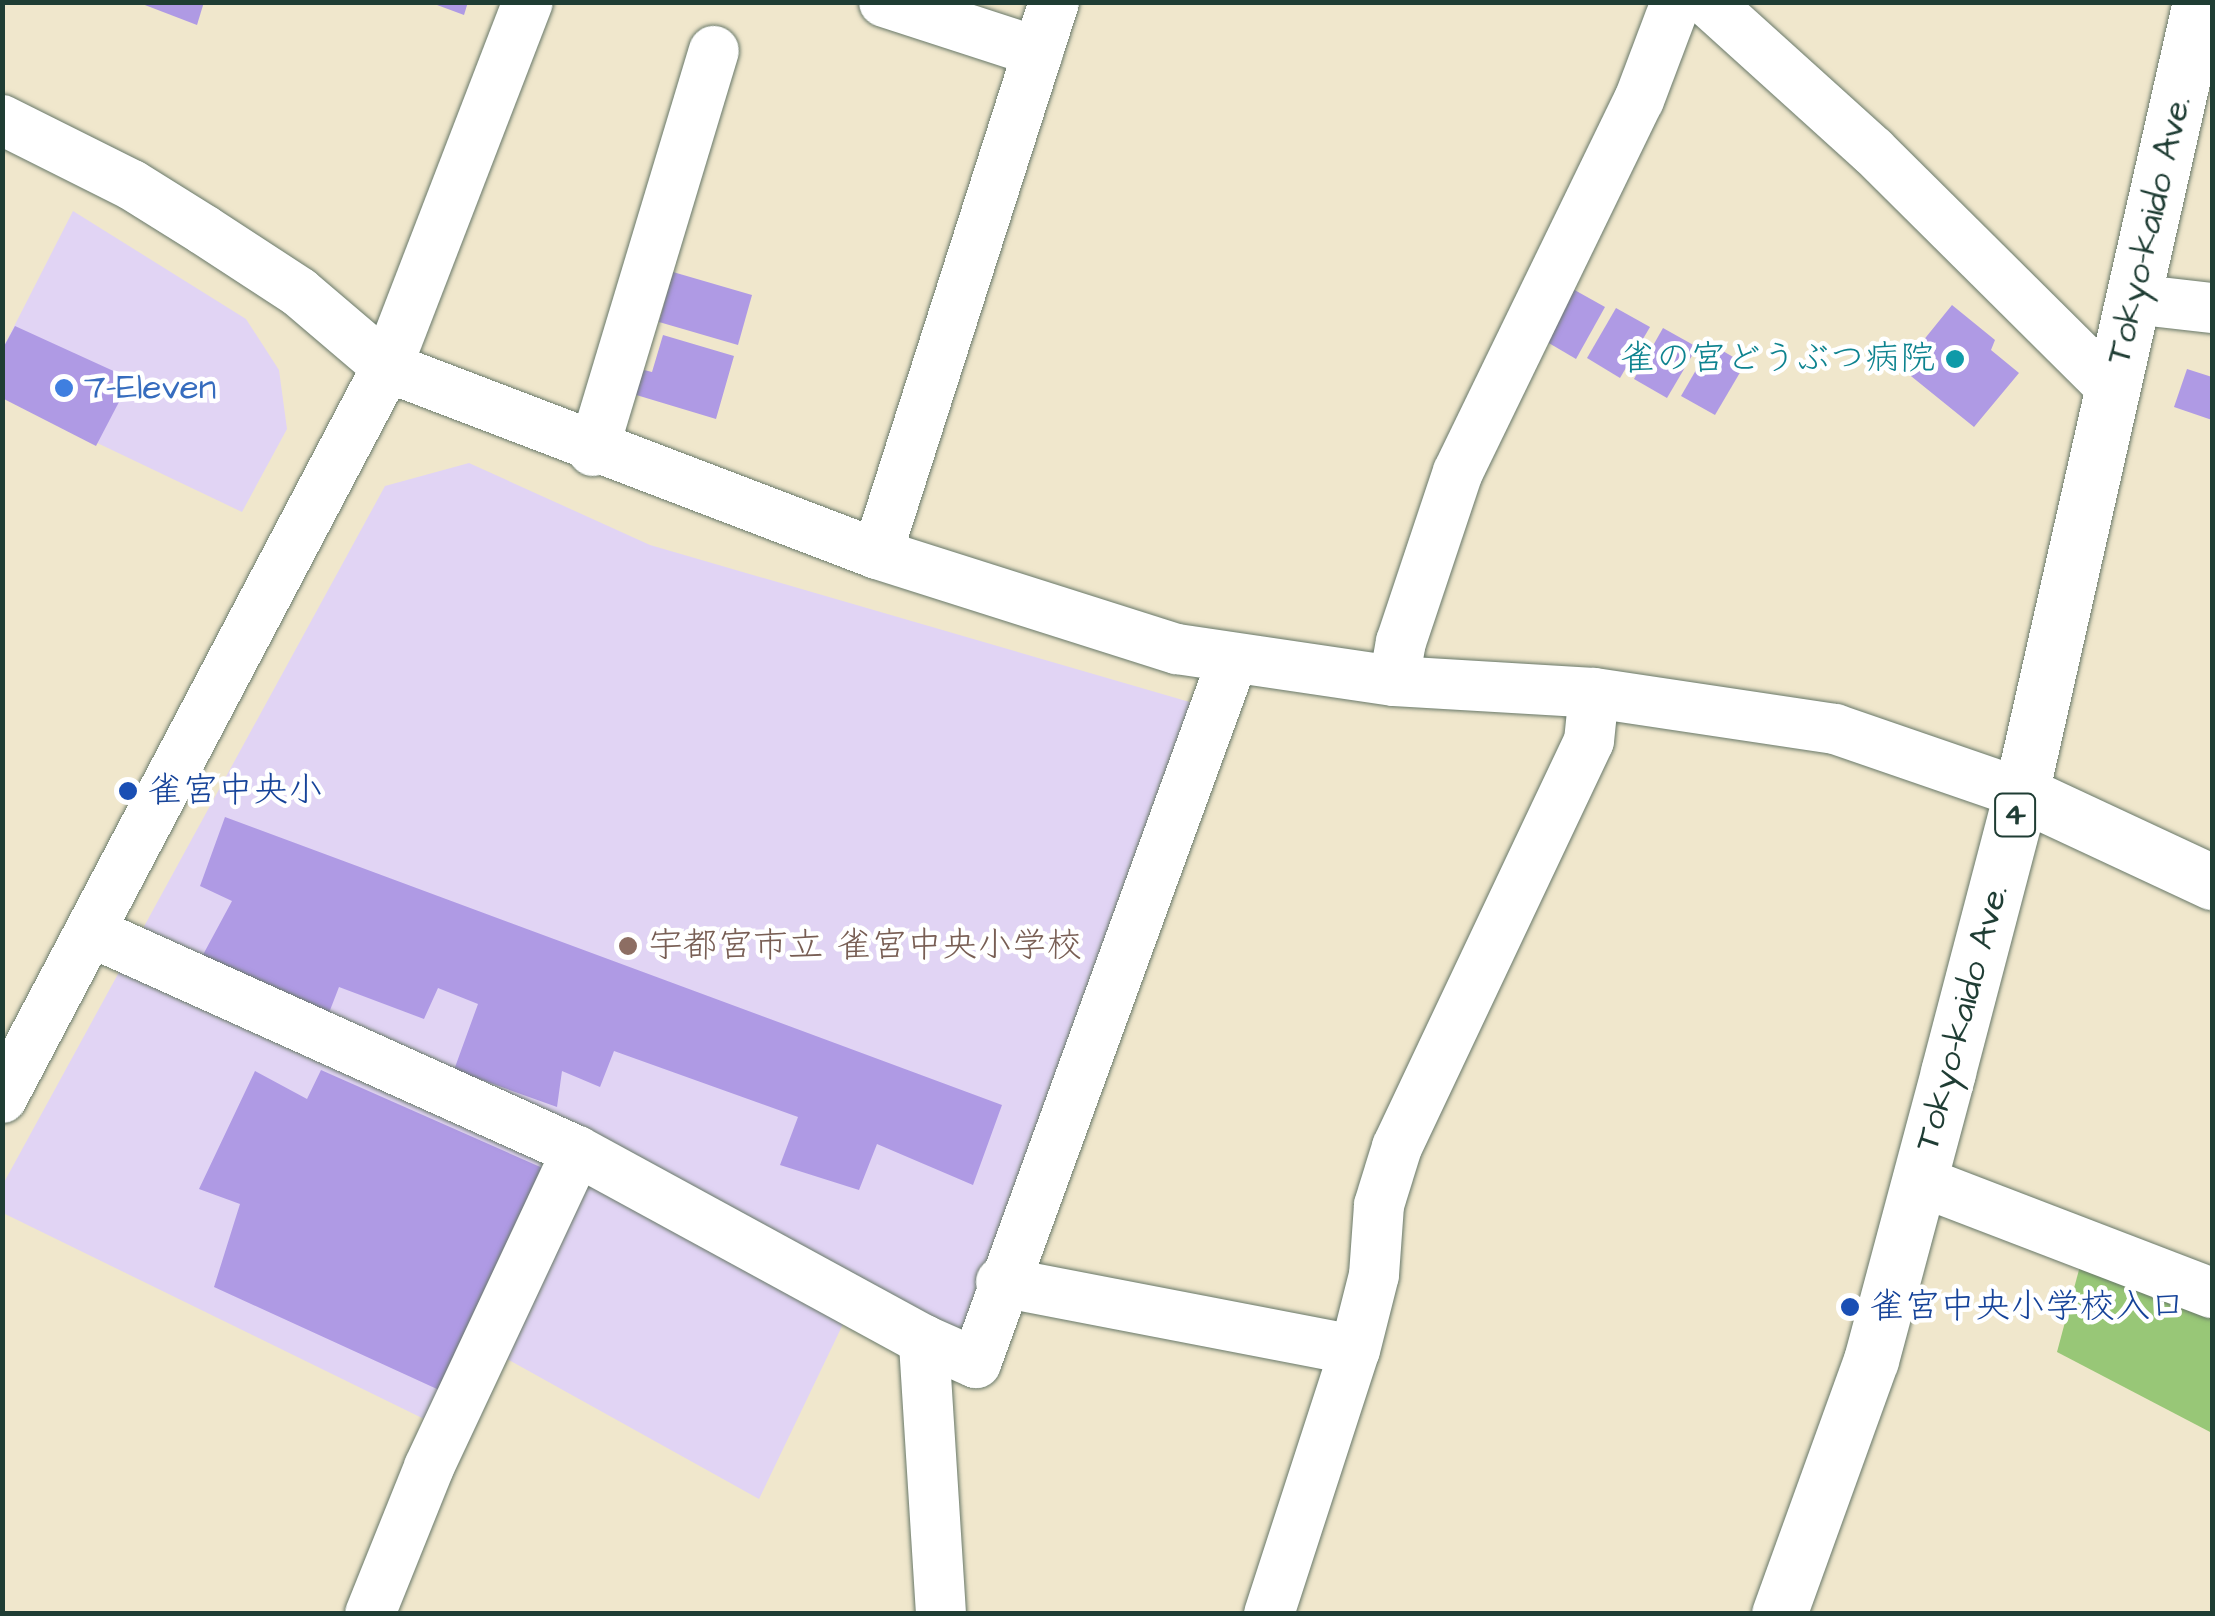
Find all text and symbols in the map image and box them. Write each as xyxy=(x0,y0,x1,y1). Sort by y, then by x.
street label: Tokyo-kaido Ave. xyxy=(2098,92,2200,368)
place label: 雀の宮どうぶつ病院 xyxy=(1620,338,1935,380)
marker: 雀の宮どうぶつ病院 xyxy=(1944,348,1966,370)
place label: 7-Eleven xyxy=(84,367,216,409)
marker: 7-Eleven xyxy=(53,377,75,399)
place label: 雀宮中央小 xyxy=(148,770,323,812)
marker: 雀宮中央小 xyxy=(117,780,139,802)
road number: 4 xyxy=(1992,788,2038,842)
street label: Tokyo-kaido Ave. xyxy=(1906,881,2018,1155)
place label: 宇都宮市立 雀宮中央小学校 xyxy=(648,925,1082,967)
marker: 宇都宮市立 雀宮中央小学校 xyxy=(617,935,639,957)
place label: 雀宮中央小学校入口 xyxy=(1870,1286,2185,1328)
marker: 雀宮中央小学校入口 xyxy=(1839,1296,1861,1318)

